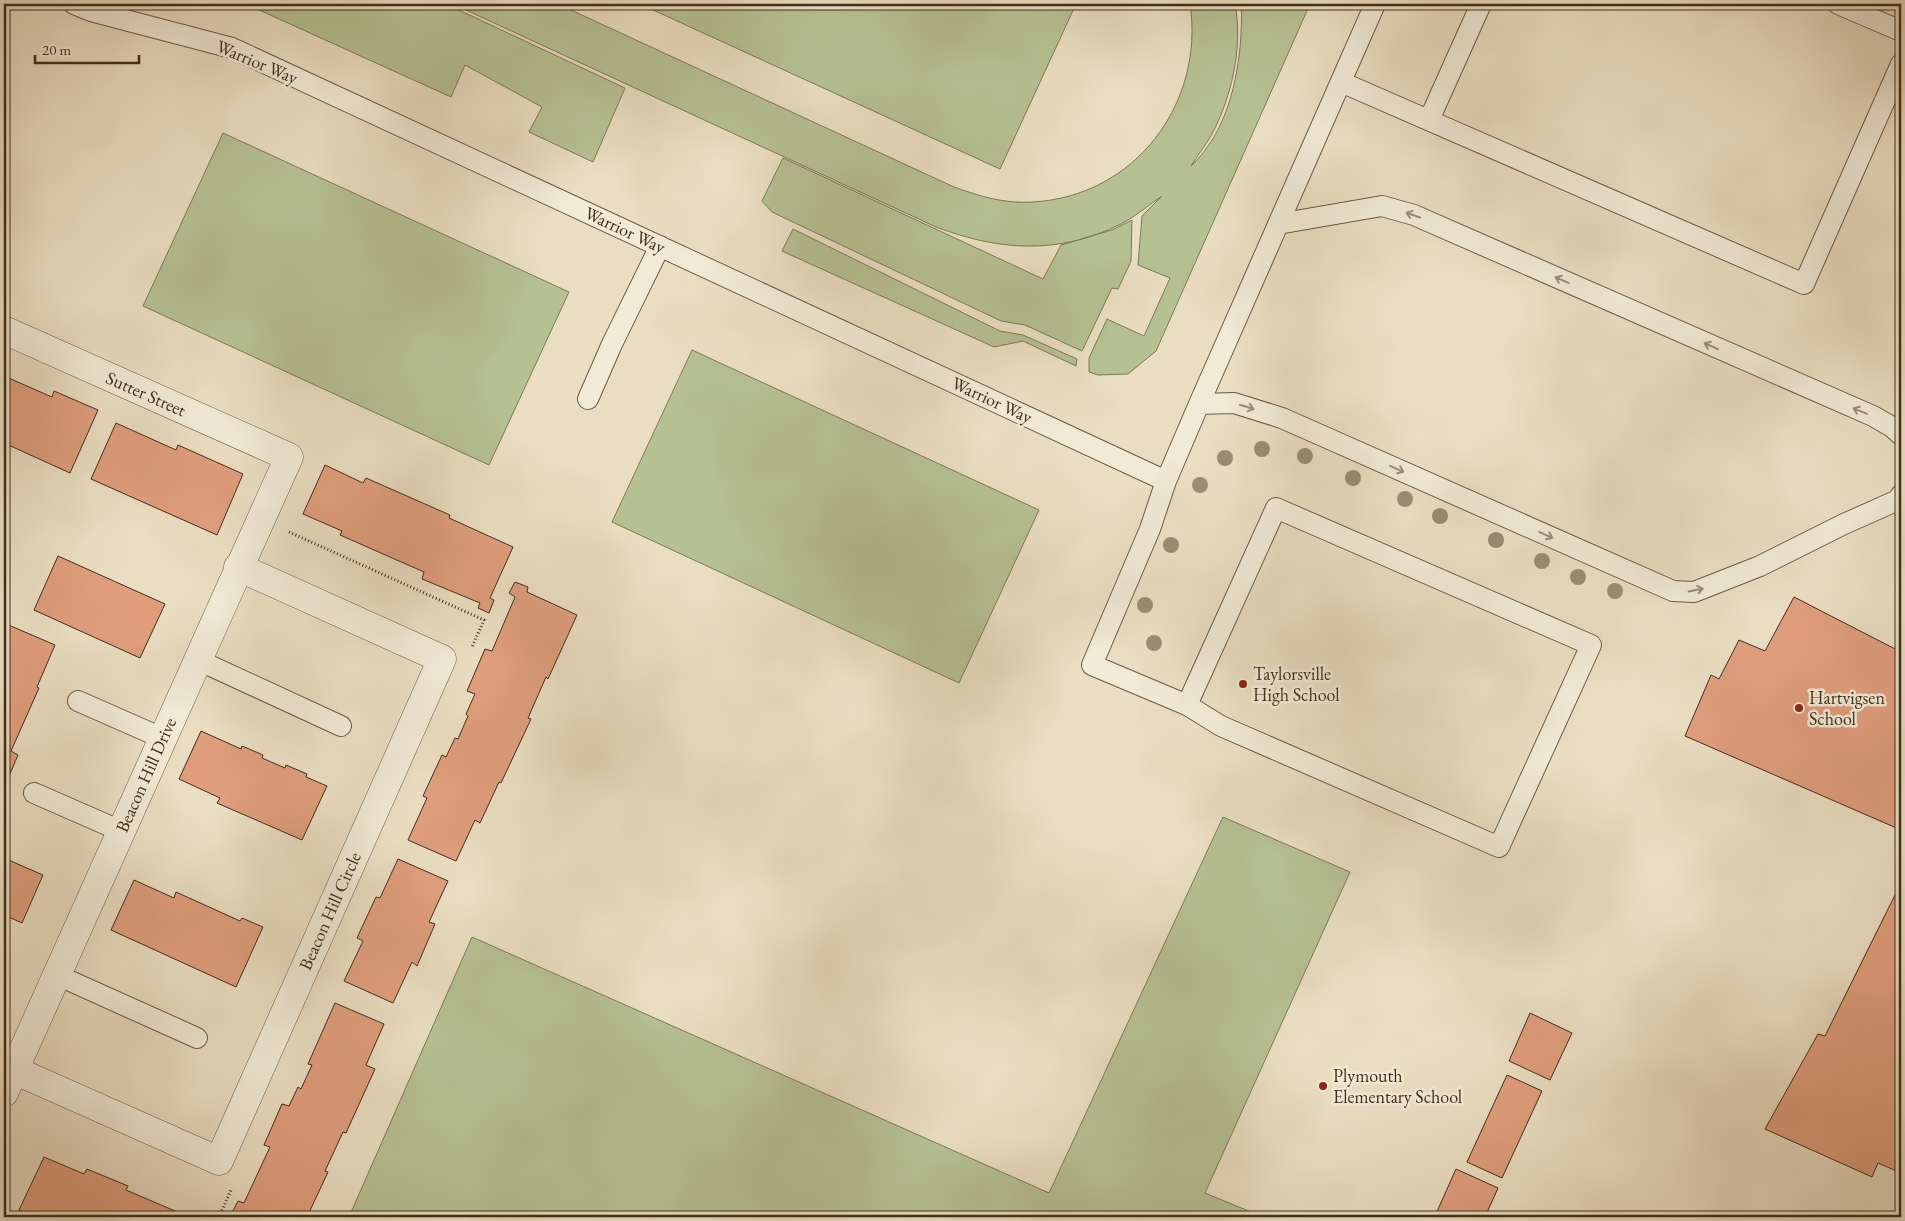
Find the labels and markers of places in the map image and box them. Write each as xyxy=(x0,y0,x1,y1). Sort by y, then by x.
place label: Taylorsville High School xyxy=(1253,662,1340,706)
marker: Taylorsville High School xyxy=(1237,678,1249,690)
place label: Hartvigsen School xyxy=(1809,686,1885,730)
marker: Hartvigsen School xyxy=(1793,702,1805,714)
place label: Plymouth Elementary School xyxy=(1333,1064,1462,1108)
marker: Plymouth Elementary School xyxy=(1317,1080,1329,1092)

